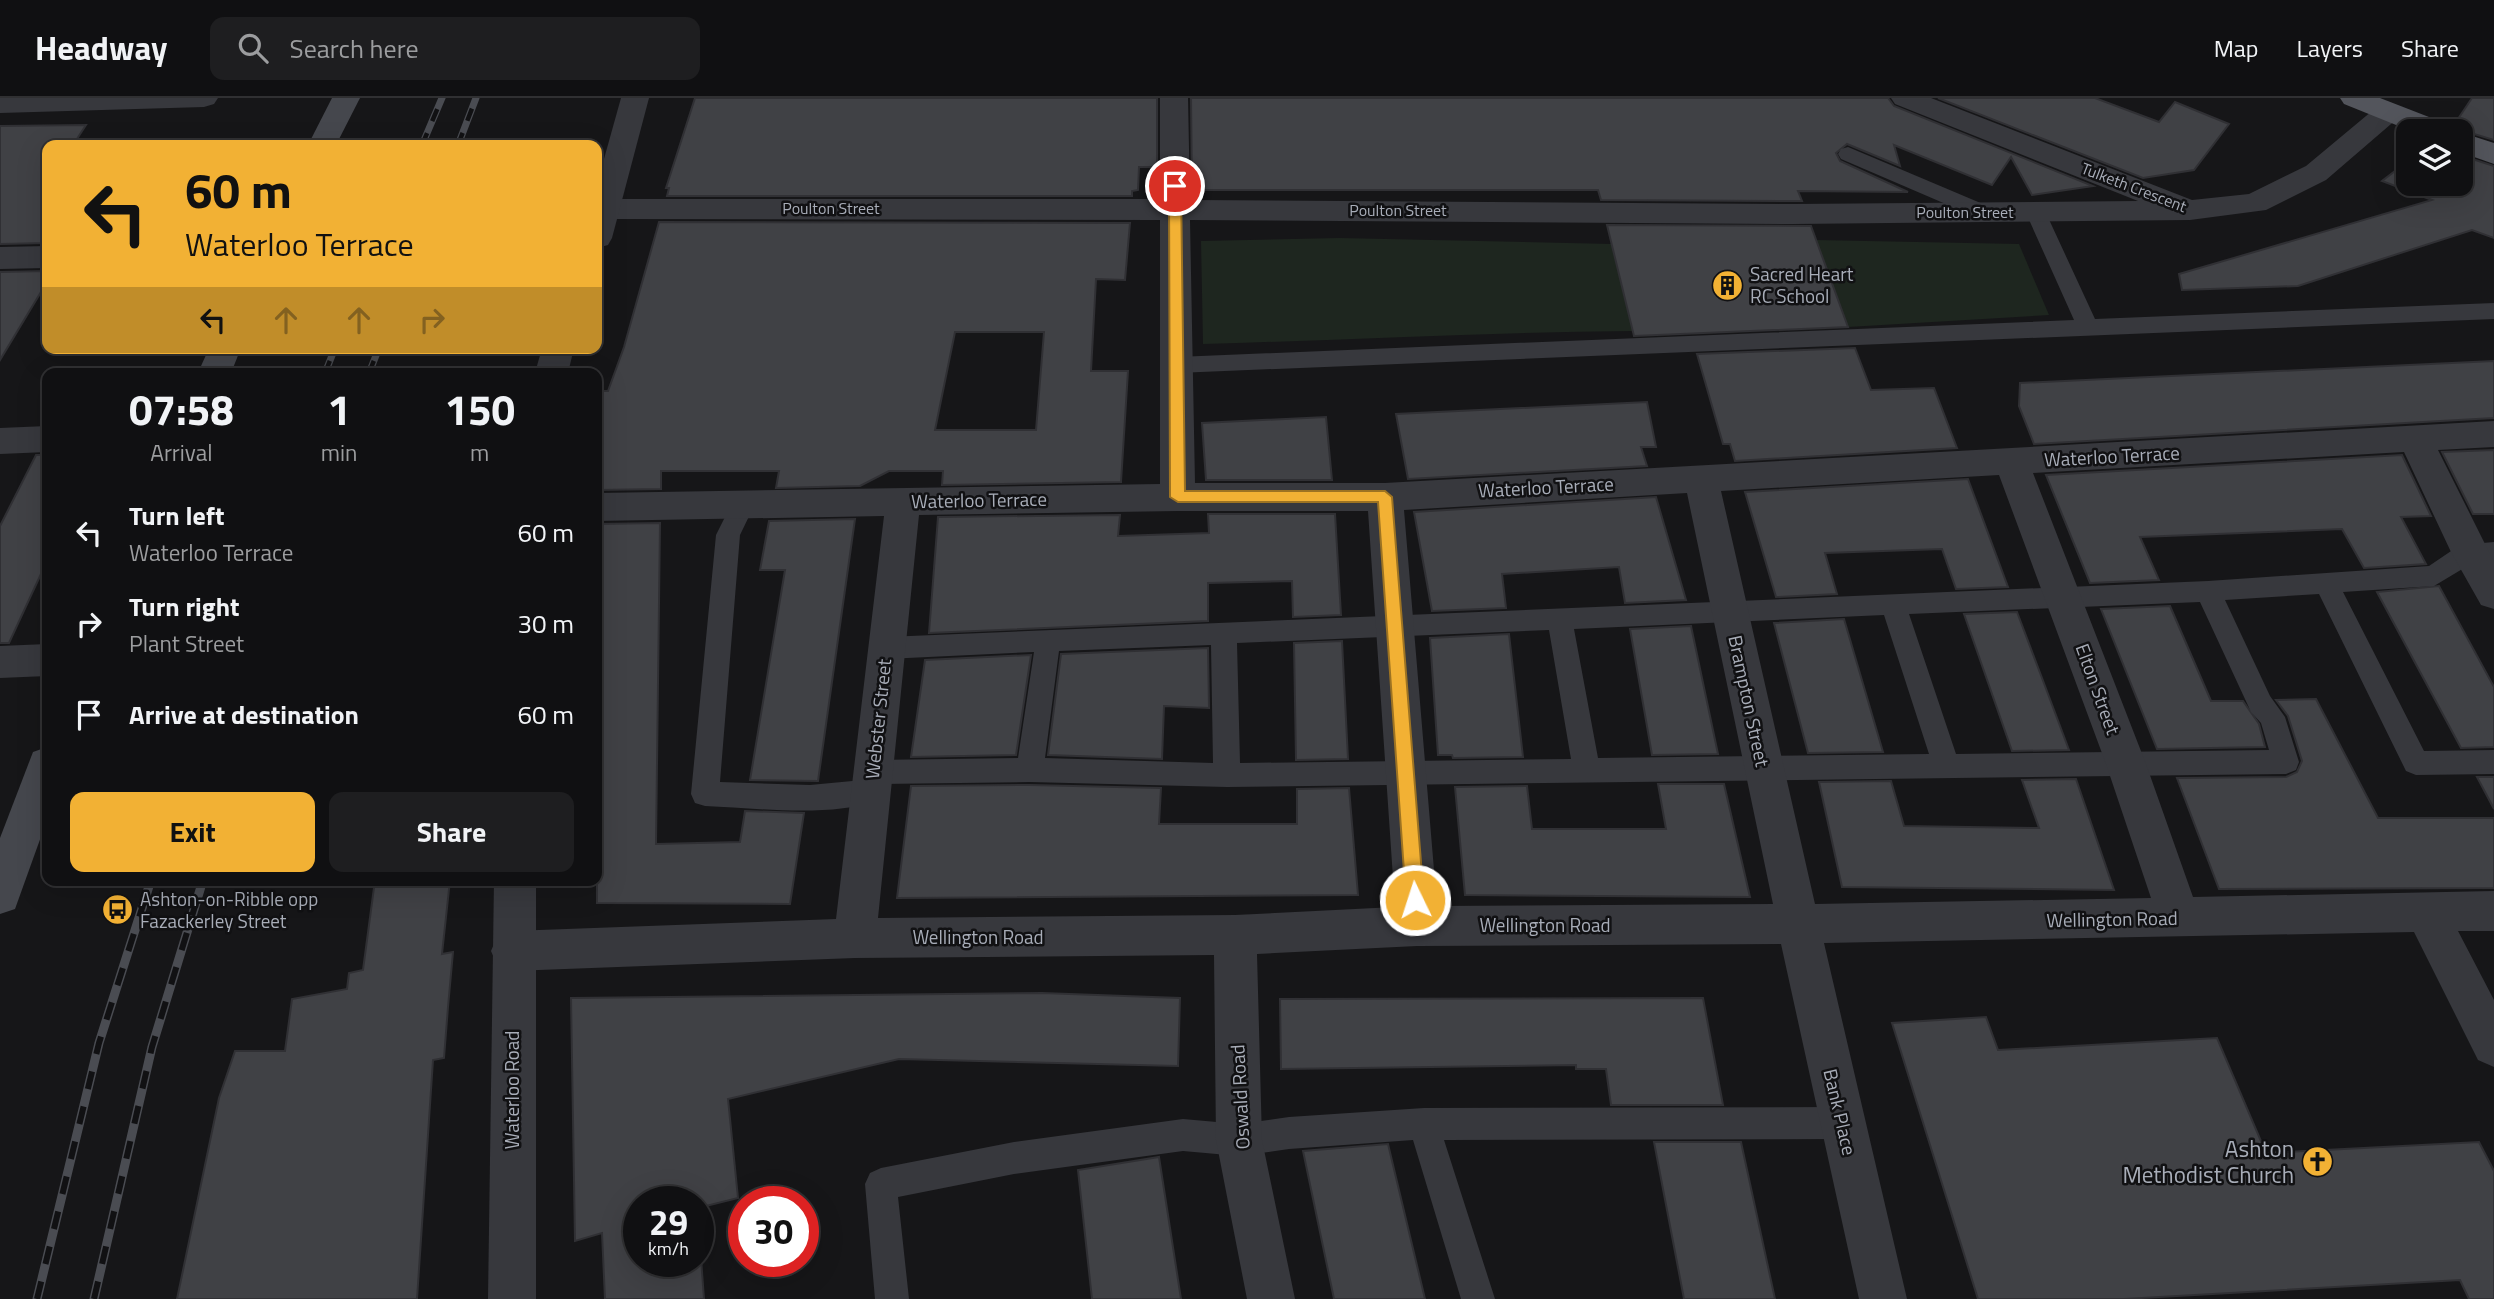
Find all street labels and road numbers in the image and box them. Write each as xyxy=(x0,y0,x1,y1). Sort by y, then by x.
street label: Tulketh Crescent xyxy=(2078,156,2191,218)
street label: Poulton Street xyxy=(782,196,880,220)
street label: Poulton Street xyxy=(1349,198,1447,222)
street label: Poulton Street xyxy=(1916,200,2014,224)
street label: Waterloo Terrace xyxy=(2043,437,2181,474)
street label: Waterloo Terrace xyxy=(1477,468,1615,505)
street label: Waterloo Terrace xyxy=(911,484,1047,515)
street label: Brampton Street xyxy=(1721,632,1778,770)
street label: Elton Street xyxy=(2069,639,2128,739)
street label: Webster Street xyxy=(857,657,898,781)
street label: Wellington Road xyxy=(2046,903,2178,934)
street label: Wellington Road xyxy=(1479,910,1611,939)
street label: Wellington Road xyxy=(912,922,1044,951)
street label: Waterloo Road xyxy=(497,1031,526,1149)
street label: Oswald Road xyxy=(1222,1044,1257,1150)
street label: Bank Place xyxy=(1816,1066,1864,1158)

